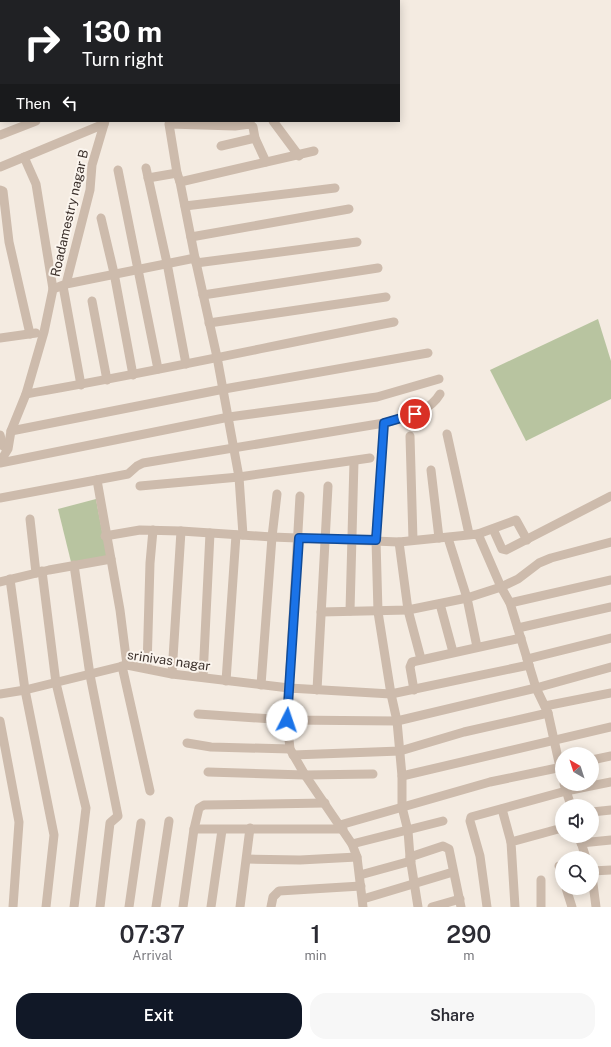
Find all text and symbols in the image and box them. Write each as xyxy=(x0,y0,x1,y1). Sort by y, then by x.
text: 130 m xyxy=(82,15,162,48)
icon: right xyxy=(16,16,68,68)
text: Turn right xyxy=(82,49,164,70)
icon: left xyxy=(59,92,81,114)
text: Then xyxy=(16,95,51,112)
street label: Roadamestry nagar B xyxy=(48,148,91,278)
pin xyxy=(398,397,432,431)
icon: arrive xyxy=(404,403,426,425)
street label: srinivas nagar xyxy=(126,647,211,674)
position arrow xyxy=(266,699,308,741)
north arrow xyxy=(555,747,599,791)
map controls xyxy=(555,747,599,895)
button: sound xyxy=(555,799,599,843)
button: search xyxy=(555,851,599,895)
text: 07:37 xyxy=(120,920,185,948)
text: 1 xyxy=(311,920,321,948)
text: 290 xyxy=(446,920,491,948)
text: Arrival xyxy=(132,948,172,963)
text: min xyxy=(305,948,327,963)
text: m xyxy=(463,948,474,963)
button: Exit xyxy=(16,993,302,1039)
button: Share xyxy=(310,993,595,1039)

